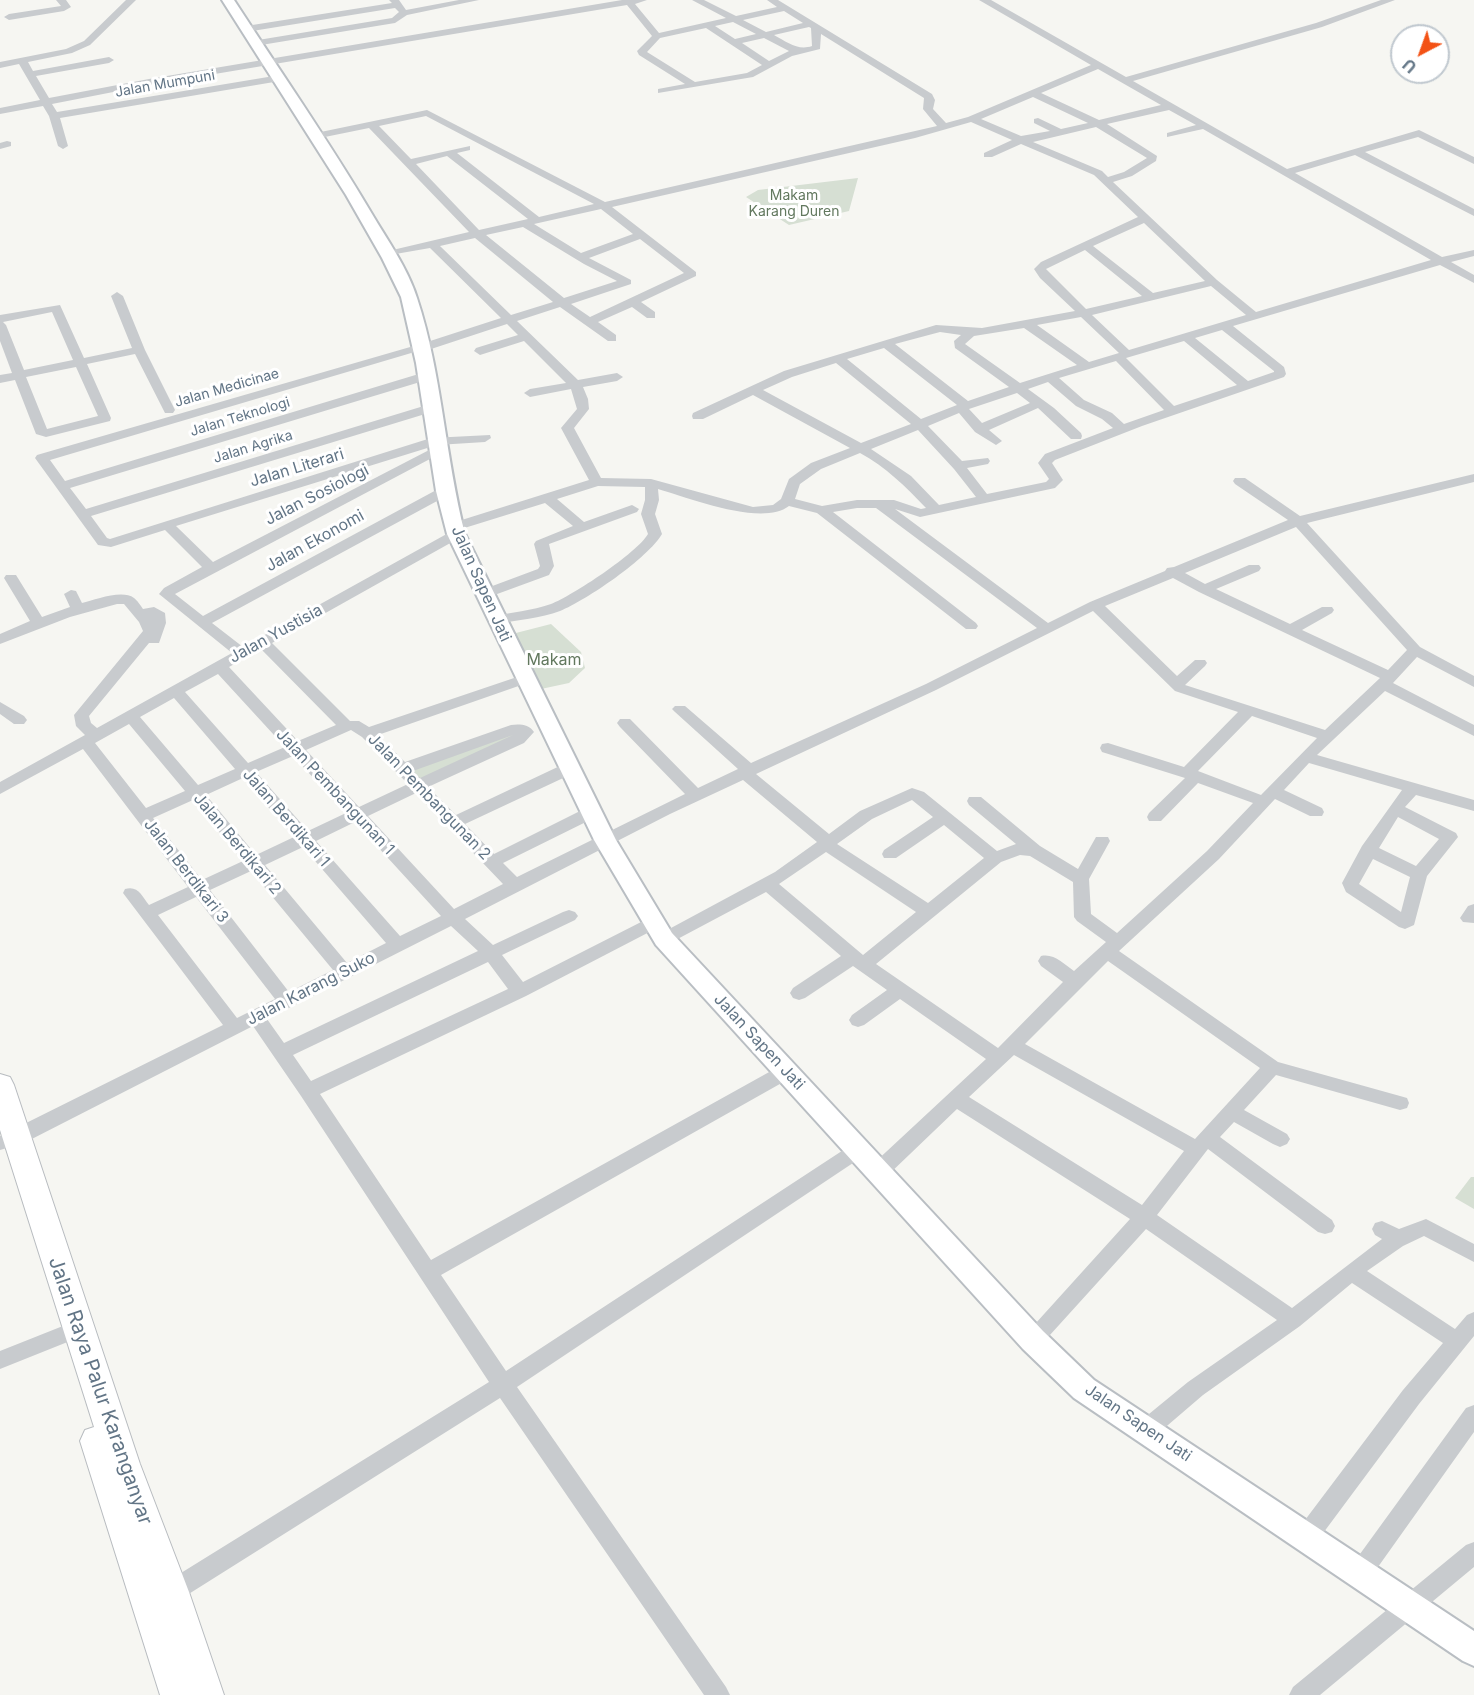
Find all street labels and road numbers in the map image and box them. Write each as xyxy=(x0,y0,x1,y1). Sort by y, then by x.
street label: Jalan Mumpuni xyxy=(114,67,216,101)
street label: Jalan Medicinae xyxy=(173,365,281,411)
street label: Jalan Teknologi xyxy=(188,394,292,440)
street label: Jalan Agrika xyxy=(211,427,295,467)
street label: Jalan Literari xyxy=(248,445,346,491)
street label: Jalan Sosiologi xyxy=(262,461,372,529)
street label: Jalan Ekonomi xyxy=(262,506,368,576)
street label: Jalan Sapen Jati xyxy=(447,523,515,645)
street label: Jalan Yustisia xyxy=(226,601,326,667)
street label: Jalan Pembangunan 1 xyxy=(272,725,398,859)
street label: Jalan Pembangunan 2 xyxy=(364,730,494,864)
street label: Jalan Berdikari 1 xyxy=(238,765,334,871)
street label: Jalan Berdikari 2 xyxy=(189,789,285,899)
street label: Jalan Berdikari 3 xyxy=(140,815,232,927)
street label: Jalan Karang Suko xyxy=(244,948,378,1030)
street label: Jalan Sapen Jati xyxy=(710,990,808,1094)
street label: Jalan Raya Palur Karanganyar xyxy=(43,1254,157,1528)
street label: Jalan Sapen Jati xyxy=(1081,1380,1195,1466)

